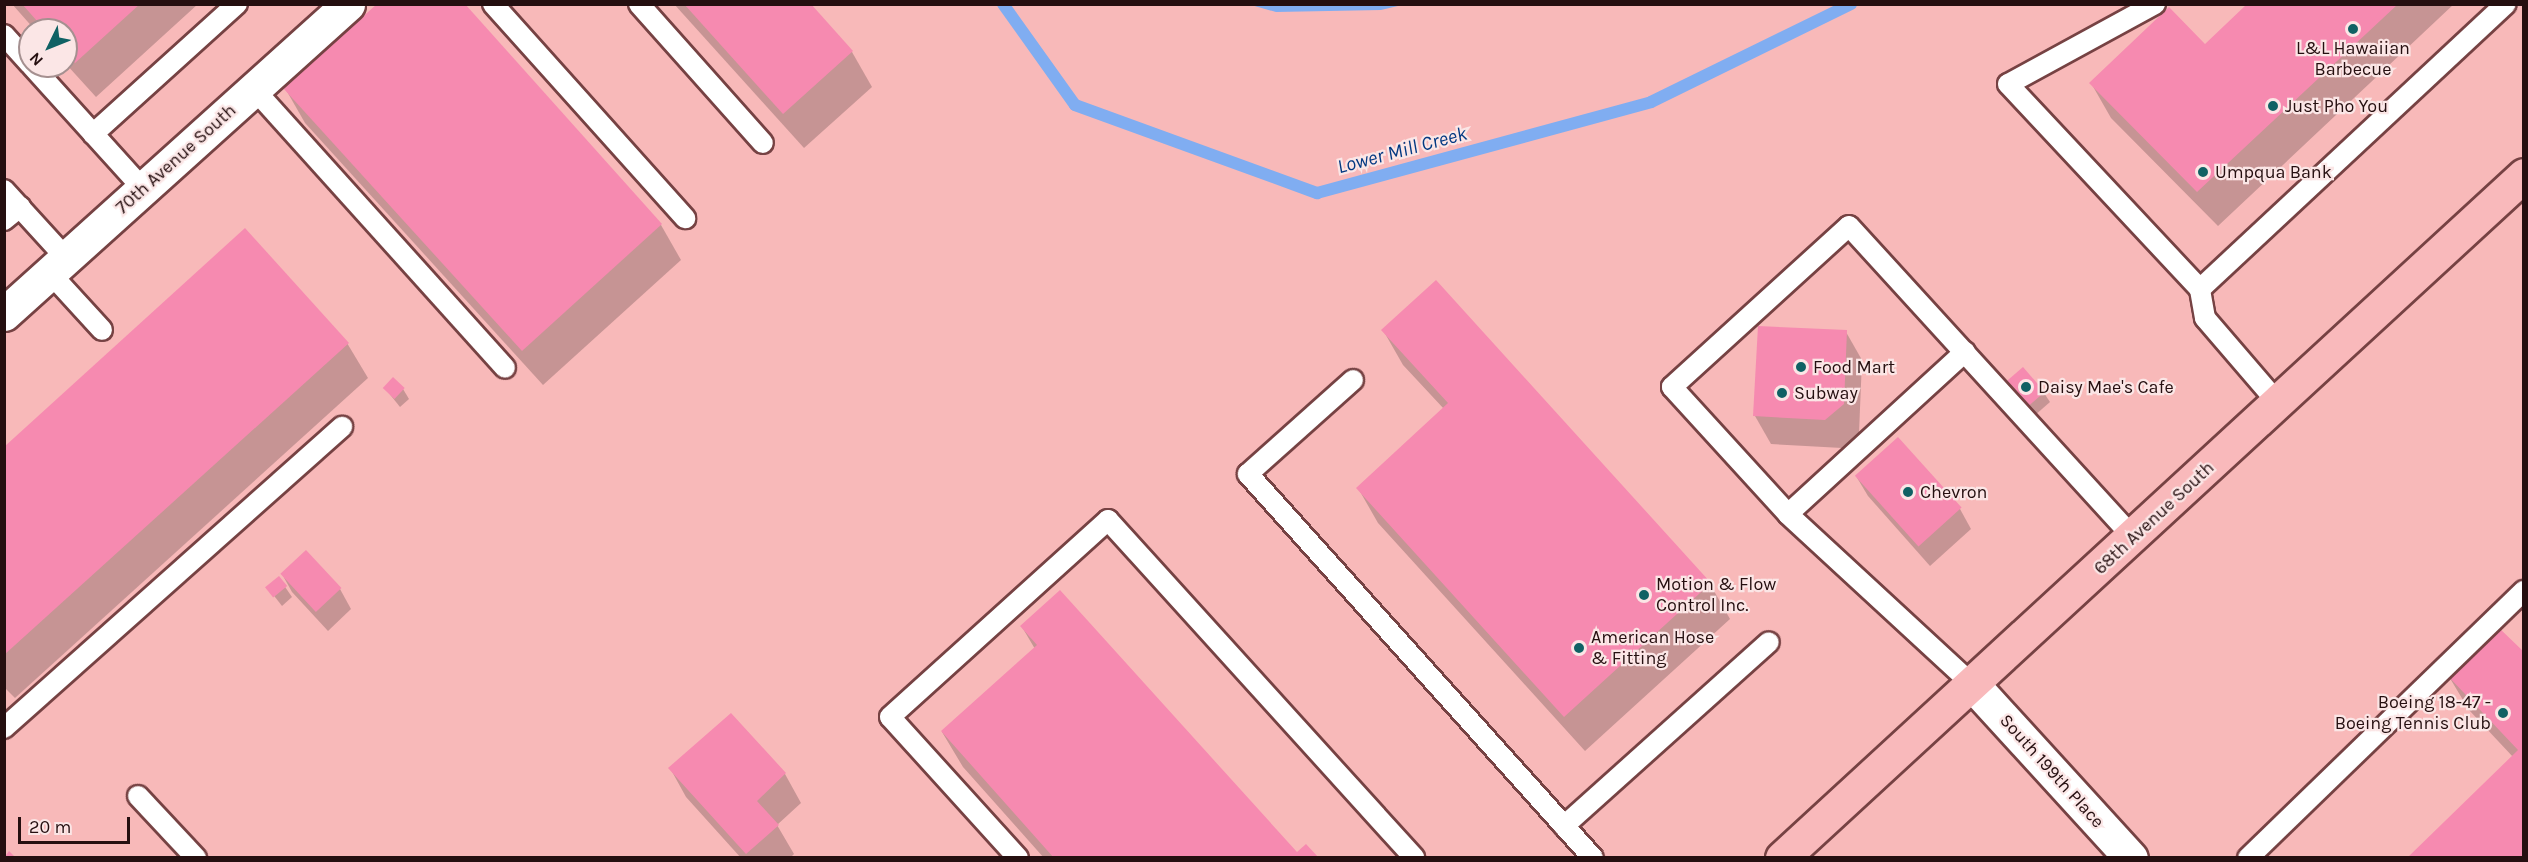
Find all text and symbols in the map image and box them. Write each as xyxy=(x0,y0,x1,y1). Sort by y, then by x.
north arrow xyxy=(18,18,78,78)
marker: L&L Hawaiian Barbecue xyxy=(2346,22,2360,36)
place label: L&L Hawaiian Barbecue xyxy=(2296,38,2410,80)
text: N xyxy=(25,49,47,70)
place label: Just Pho You xyxy=(2285,95,2388,117)
marker: Just Pho You xyxy=(2266,99,2280,113)
street label: 70th Avenue South xyxy=(112,100,240,218)
water label: Lower Mill Creek xyxy=(1335,121,1469,179)
place label: Umpqua Bank xyxy=(2215,161,2332,183)
marker: Umpqua Bank xyxy=(2196,165,2210,179)
place label: Food Mart xyxy=(1813,356,1895,378)
marker: Food Mart xyxy=(1794,360,1808,374)
place label: Daisy Mae's Cafe xyxy=(2038,376,2174,398)
marker: Daisy Mae's Cafe xyxy=(2019,380,2033,394)
place label: Subway xyxy=(1794,382,1858,404)
marker: Subway xyxy=(1775,386,1789,400)
street label: 68th Avenue South xyxy=(2090,457,2218,579)
place label: Chevron xyxy=(1920,481,1987,503)
marker: Chevron xyxy=(1901,485,1915,499)
place label: Motion & Flow Control Inc. xyxy=(1656,574,1776,616)
marker: Motion & Flow Control Inc. xyxy=(1637,588,1651,602)
place label: American Hose & Fitting xyxy=(1591,627,1714,670)
marker: American Hose & Fitting xyxy=(1572,641,1586,655)
place label: Boeing 18-47 - Boeing Tennis Club xyxy=(2335,692,2491,734)
marker: Boeing 18-47 - Boeing Tennis Club xyxy=(2496,706,2510,720)
street label: South 199th Place xyxy=(1995,710,2109,832)
scale bar xyxy=(21,805,134,843)
text: 20 m xyxy=(29,816,71,838)

